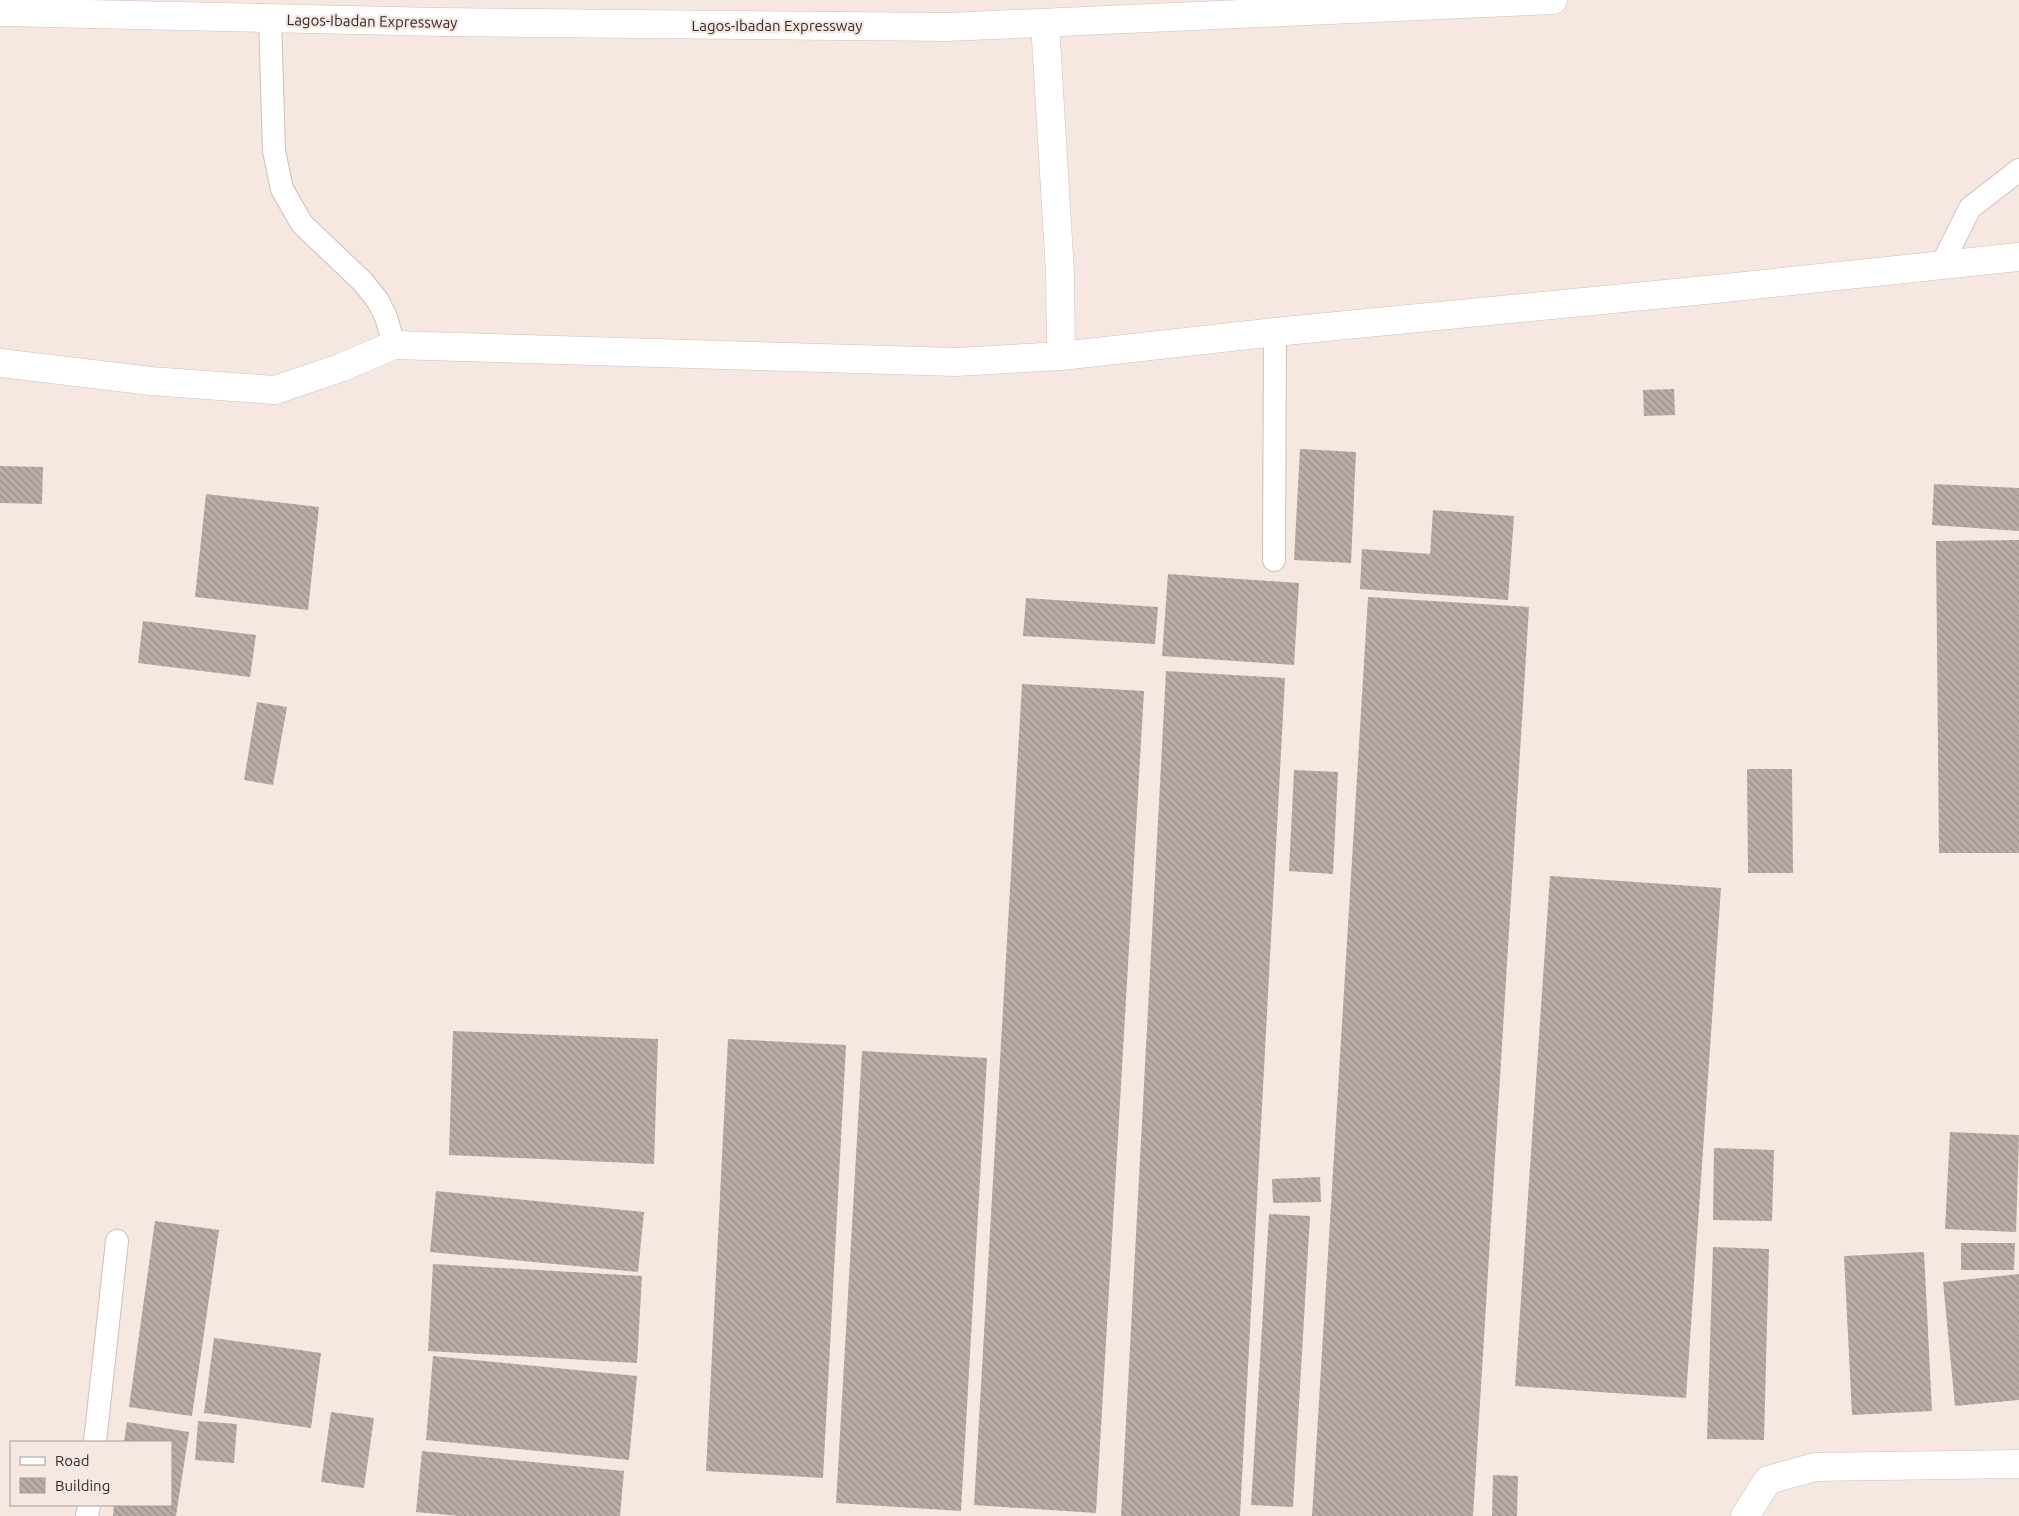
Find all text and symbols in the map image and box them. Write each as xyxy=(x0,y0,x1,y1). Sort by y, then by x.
street label: Lagos-Ibadan Expressway xyxy=(286,11,458,31)
street label: Lagos-Ibadan Expressway xyxy=(692,17,862,34)
legend xyxy=(10,1441,172,1506)
text: Road xyxy=(55,1452,90,1469)
text: Building xyxy=(55,1477,110,1494)

